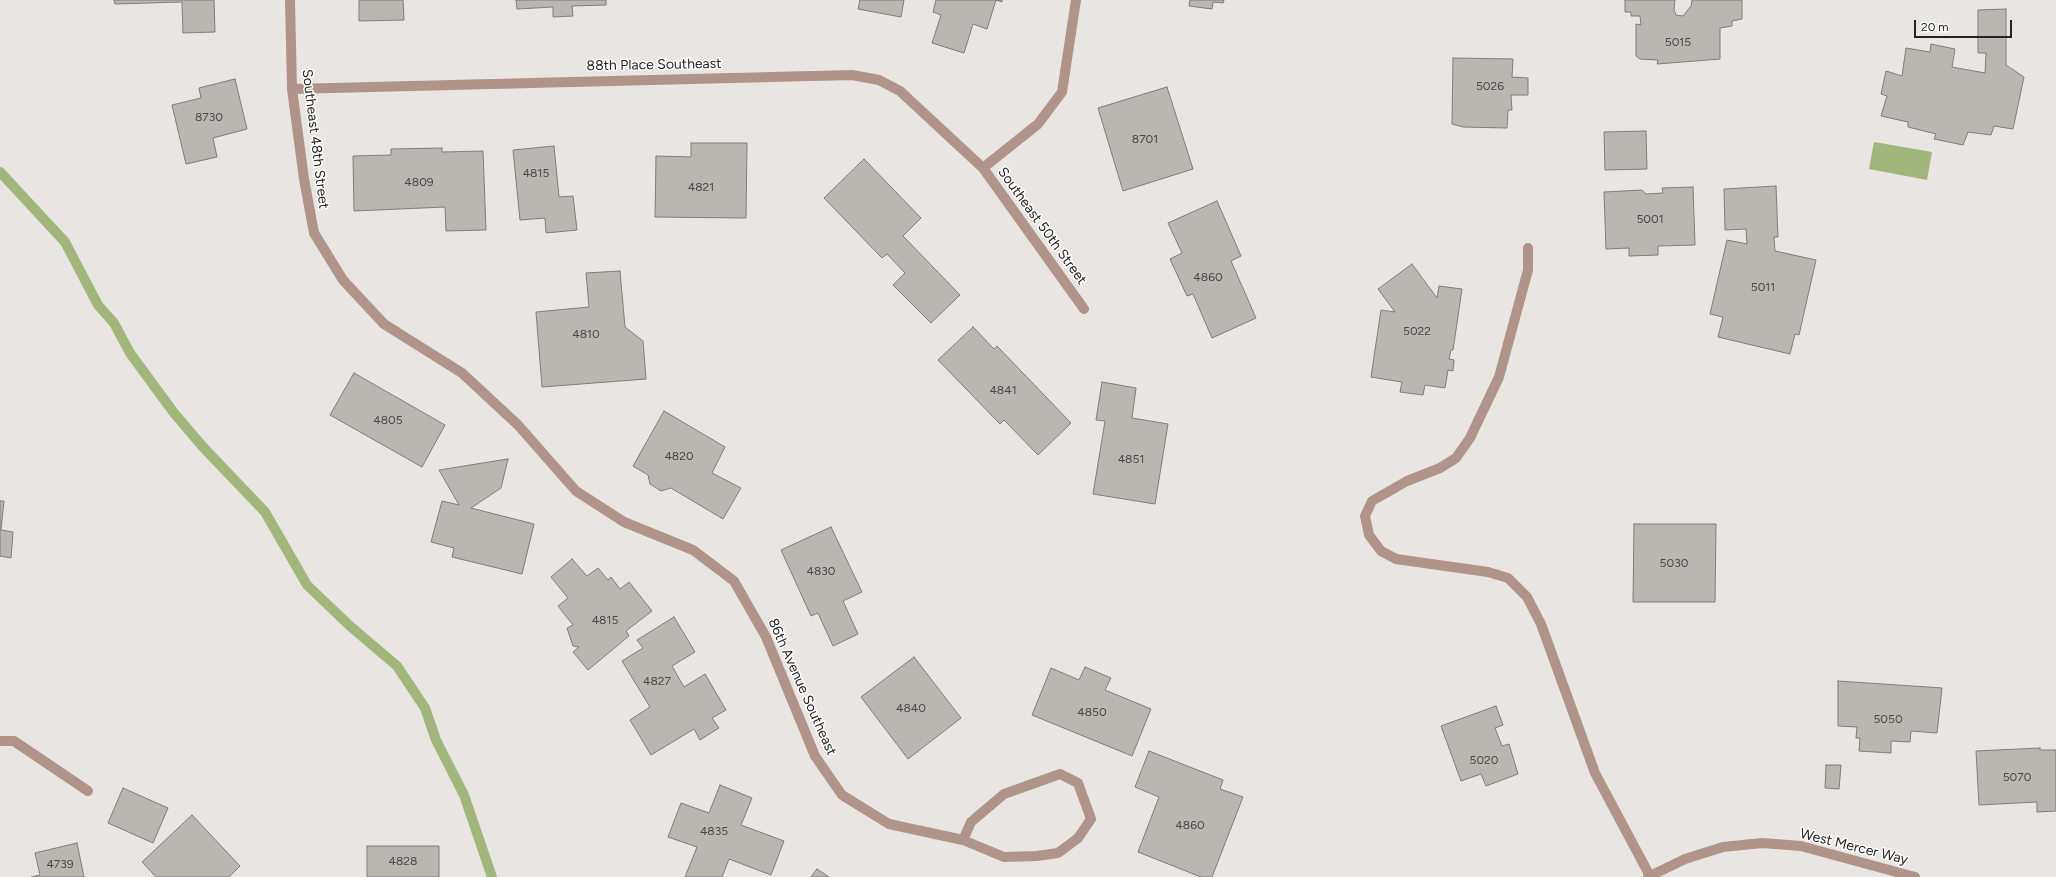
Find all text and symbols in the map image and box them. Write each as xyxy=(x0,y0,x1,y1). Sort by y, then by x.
scale bar xyxy=(1916,12,2014,38)
text: 20 m xyxy=(1921,20,1949,34)
house number: 5015 xyxy=(1665,35,1691,49)
street label: 88th Place Southeast xyxy=(586,55,722,75)
street label: Southeast 48th Street xyxy=(298,68,332,210)
house number: 5026 xyxy=(1476,79,1504,93)
house number: 8730 xyxy=(195,110,223,124)
house number: 8701 xyxy=(1132,132,1158,146)
street label: Southeast 50th Street xyxy=(994,164,1090,288)
house number: 4815 xyxy=(523,166,549,180)
house number: 4809 xyxy=(404,175,434,189)
house number: 4821 xyxy=(688,180,714,194)
house number: 5001 xyxy=(1636,212,1664,226)
house number: 4860 xyxy=(1193,270,1223,284)
house number: 5011 xyxy=(1751,280,1775,294)
house number: 5022 xyxy=(1403,324,1431,338)
house number: 4810 xyxy=(572,327,600,341)
house number: 4841 xyxy=(989,383,1017,397)
house number: 4805 xyxy=(373,413,403,427)
house number: 4820 xyxy=(664,449,694,463)
house number: 4851 xyxy=(1118,452,1144,466)
house number: 5030 xyxy=(1660,556,1688,570)
house number: 4830 xyxy=(806,564,836,578)
house number: 4815 xyxy=(592,613,618,627)
street label: 86th Avenue Southeast xyxy=(764,616,840,758)
house number: 4827 xyxy=(643,674,671,688)
house number: 4840 xyxy=(896,701,926,715)
house number: 4850 xyxy=(1077,705,1107,719)
house number: 5050 xyxy=(1873,712,1903,726)
house number: 5020 xyxy=(1470,753,1498,767)
house number: 5070 xyxy=(2003,770,2031,784)
house number: 4860 xyxy=(1175,818,1205,832)
house number: 4835 xyxy=(700,824,728,838)
street label: West Mercer Way xyxy=(1798,825,1910,869)
house number: 4828 xyxy=(389,854,417,868)
house number: 4739 xyxy=(46,857,74,871)

